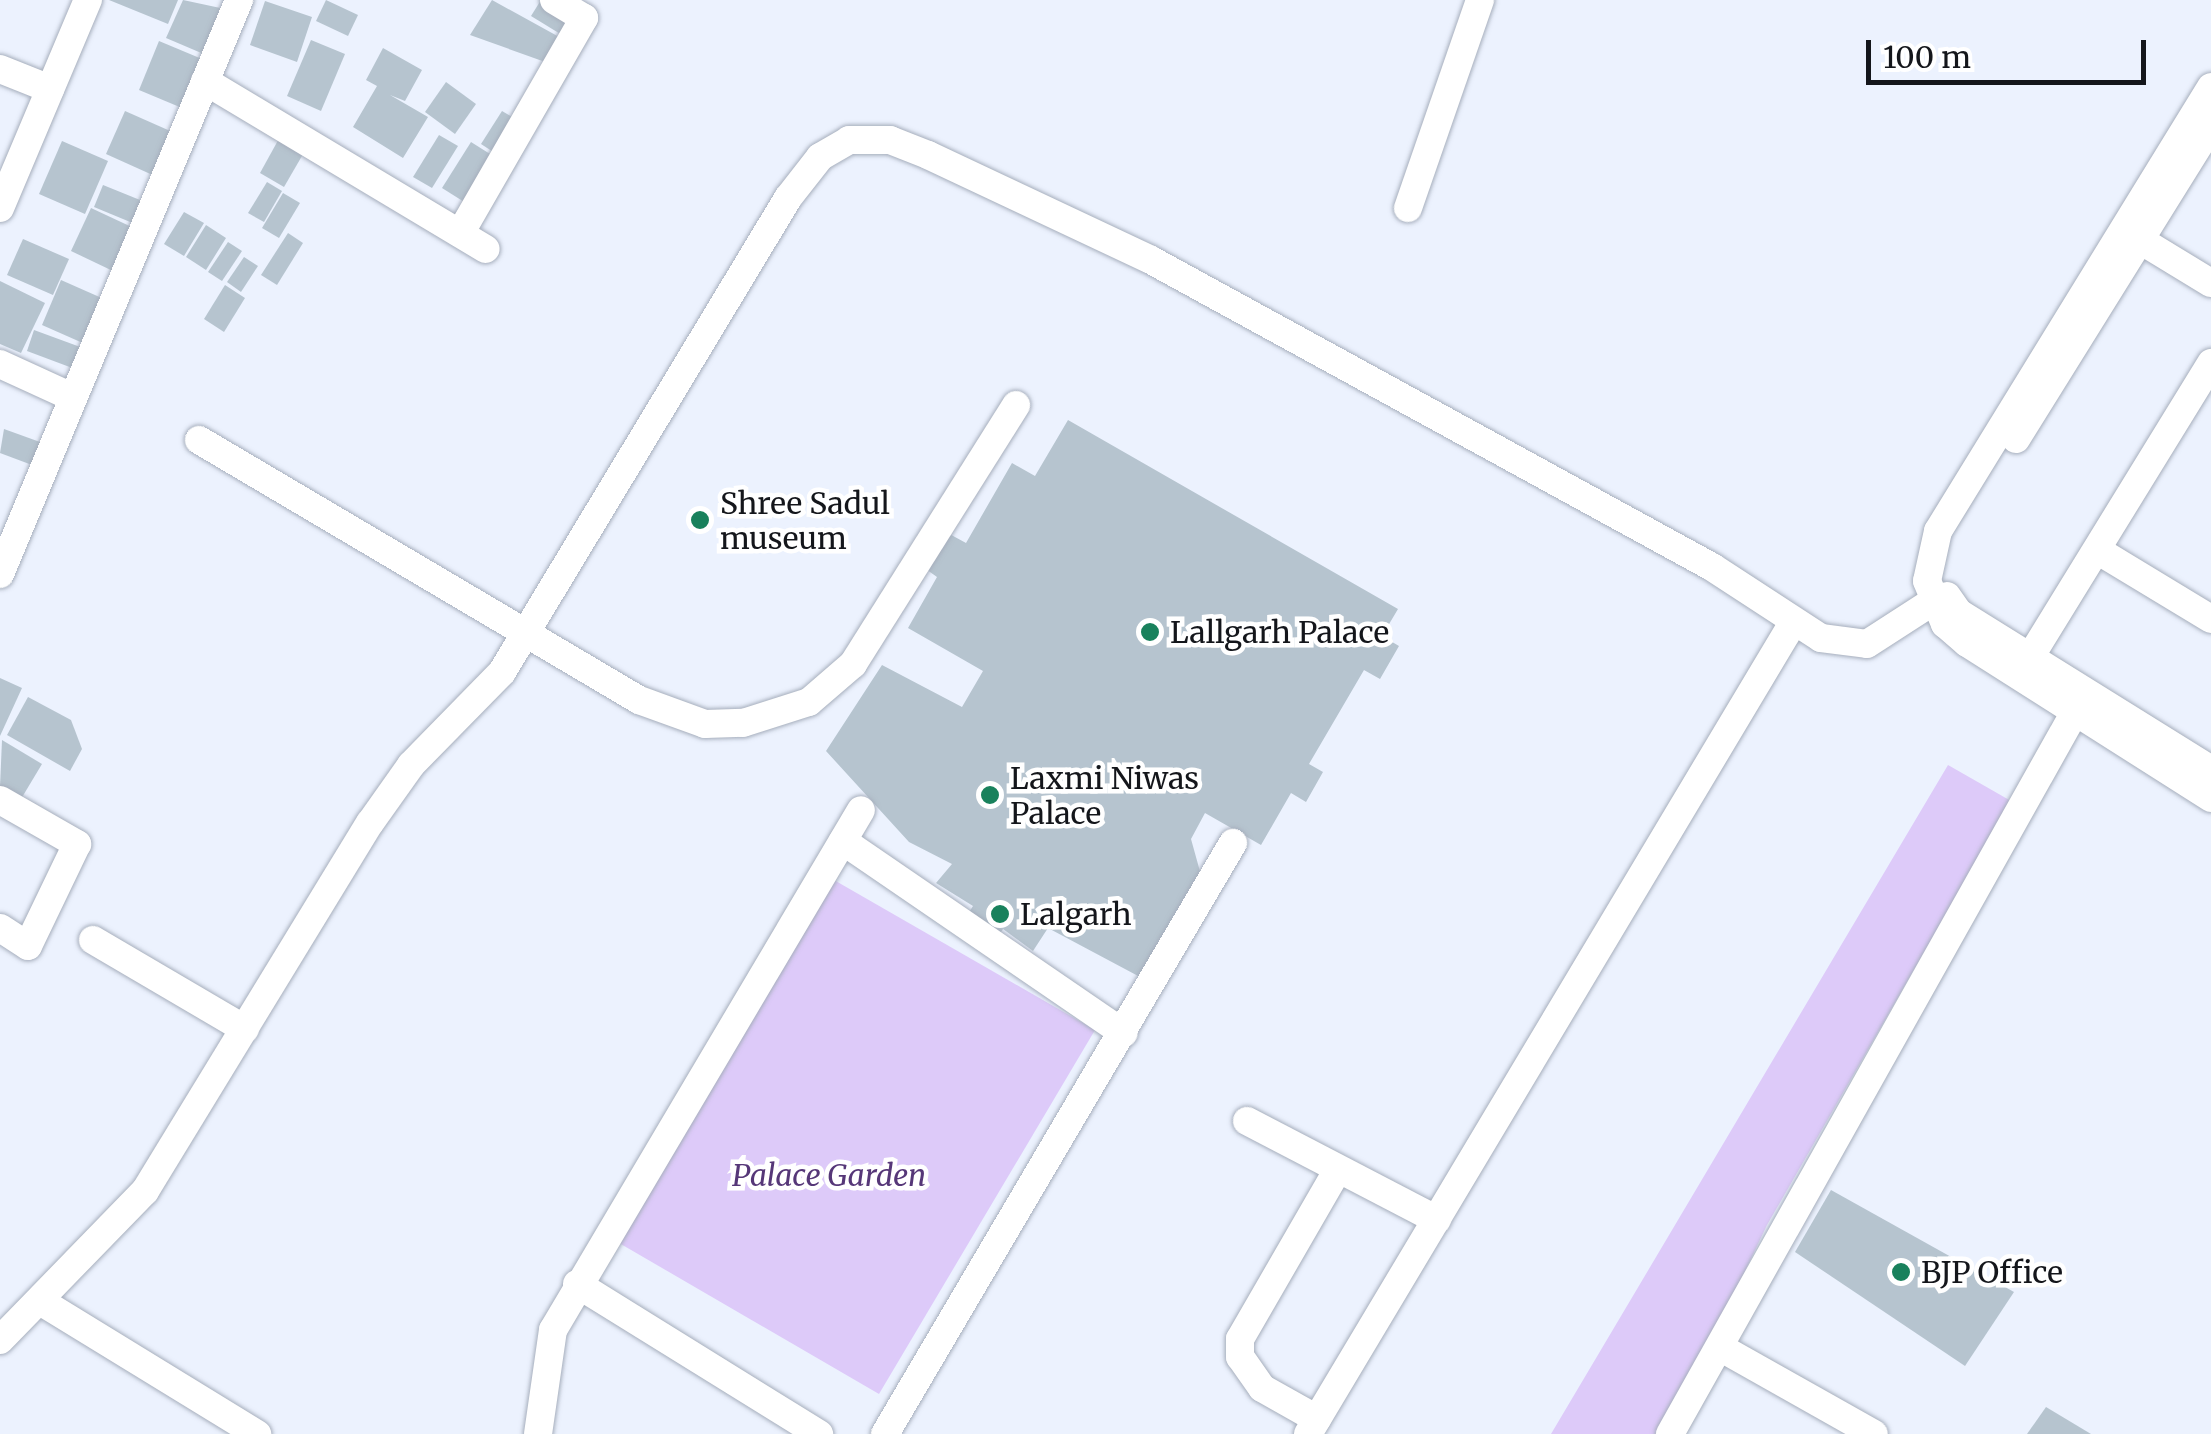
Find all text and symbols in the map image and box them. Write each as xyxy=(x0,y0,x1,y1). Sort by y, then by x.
scale bar xyxy=(1871,20,2151,82)
text: 100 m xyxy=(1883,38,1971,76)
place label: Shree Sadul museum xyxy=(720,485,890,556)
marker: Shree Sadul museum xyxy=(689,509,711,531)
place label: Lallgarh Palace xyxy=(1170,614,1389,650)
marker: Lallgarh Palace xyxy=(1139,621,1161,643)
place label: Laxmi Niwas Palace xyxy=(1010,760,1199,830)
marker: Laxmi Niwas Palace xyxy=(979,784,1001,806)
place label: Lalgarh xyxy=(1020,896,1132,932)
marker: Lalgarh xyxy=(989,903,1011,925)
park label: Palace Garden xyxy=(732,1157,926,1193)
place label: BJP Office xyxy=(1921,1254,2063,1290)
marker: BJP Office xyxy=(1890,1261,1912,1283)

